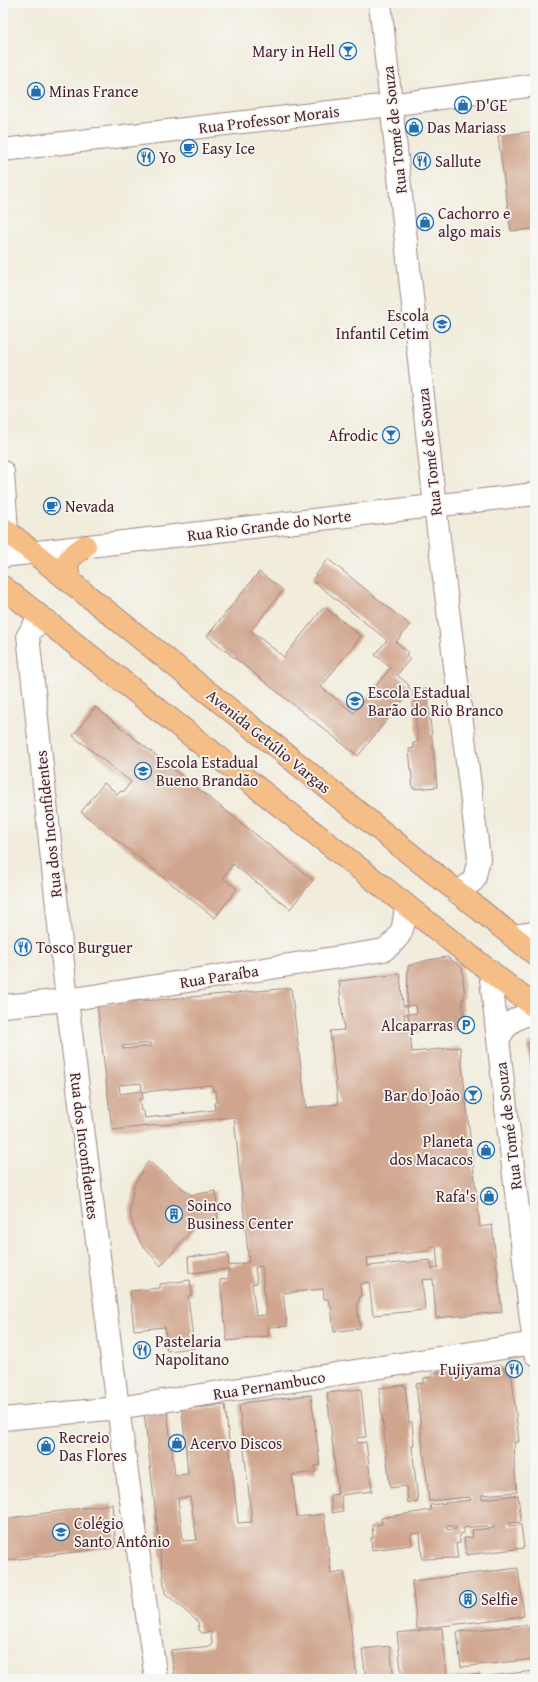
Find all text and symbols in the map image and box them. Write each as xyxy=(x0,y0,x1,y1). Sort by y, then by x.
place label: Mary in Hell xyxy=(252,39,336,63)
bar icon: Mary in Hell xyxy=(338,41,358,61)
street label: Rua Tomé de Souza xyxy=(375,64,413,195)
place label: Minas France xyxy=(49,79,138,103)
shop icon: Minas France xyxy=(26,81,46,101)
place label: D'GE xyxy=(476,93,507,117)
shop icon: D'GE xyxy=(453,95,473,115)
street label: Rua Professor Morais xyxy=(197,98,341,140)
place label: Das Mariass xyxy=(427,115,506,139)
shop icon: Das Mariass xyxy=(404,117,424,137)
place label: Easy Ice xyxy=(202,136,255,160)
cafe icon: Easy Ice xyxy=(179,138,199,158)
place label: Yo xyxy=(159,145,176,169)
restaurant icon: Yo xyxy=(136,147,156,167)
place label: Sallute xyxy=(435,149,481,173)
restaurant icon: Sallute xyxy=(412,151,432,171)
place label: Cachorro e algo mais xyxy=(438,201,510,243)
shop icon: Cachorro e algo mais xyxy=(415,212,435,232)
place label: Escola Infantil Cetim xyxy=(336,303,429,345)
school or university icon: Escola Infantil Cetim xyxy=(432,314,452,334)
street label: Rua Tomé de Souza xyxy=(410,386,448,517)
place label: Afrodic xyxy=(329,423,378,447)
bar icon: Afrodic xyxy=(381,425,401,445)
place label: Nevada xyxy=(65,494,115,518)
cafe icon: Nevada xyxy=(42,496,62,516)
street label: Rua Rio Grande do Norte xyxy=(186,503,352,547)
place label: Escola Estadual Barão do Rio Branco xyxy=(368,680,503,722)
street label: Avenida Getúlio Vargas xyxy=(201,683,337,799)
school or university icon: Escola Estadual Barão do Rio Branco xyxy=(345,691,365,711)
street label: Rua dos Inconfidentes xyxy=(28,749,68,899)
place label: Escola Estadual Bueno Brandão xyxy=(156,750,259,792)
school or university icon: Escola Estadual Bueno Brandão xyxy=(133,761,153,781)
place label: Tosco Burguer xyxy=(36,935,133,959)
restaurant icon: Tosco Burguer xyxy=(13,937,33,957)
street label: Rua Paraíba xyxy=(178,958,261,994)
place label: Alcaparras xyxy=(381,1013,453,1037)
parking icon: Alcaparras xyxy=(456,1015,476,1035)
street label: Rua Tomé de Souza xyxy=(488,1060,528,1191)
street label: Rua dos Inconfidentes xyxy=(64,1071,106,1221)
place label: Bar do João xyxy=(384,1083,460,1107)
bar icon: Bar do João xyxy=(463,1085,483,1105)
place label: Planeta dos Macacos xyxy=(389,1129,473,1171)
shop icon: Planeta dos Macacos xyxy=(476,1140,496,1160)
place label: Rafa's xyxy=(436,1184,476,1208)
shop icon: Rafa's xyxy=(479,1186,499,1206)
place label: Soinco Business Center xyxy=(187,1193,294,1235)
building icon: Soinco Business Center xyxy=(164,1204,184,1224)
place label: Pastelaria Napolitano xyxy=(155,1329,229,1371)
restaurant icon: Pastelaria Napolitano xyxy=(132,1340,152,1360)
place label: Fujiyama xyxy=(440,1357,501,1381)
restaurant icon: Fujiyama xyxy=(504,1359,524,1379)
street label: Rua Pernambuco xyxy=(211,1364,327,1406)
place label: Recreio Das Flores xyxy=(59,1425,127,1467)
place label: Acervo Discos xyxy=(190,1431,282,1455)
shop icon: Acervo Discos xyxy=(167,1433,187,1453)
shop icon: Recreio Das Flores xyxy=(36,1436,56,1456)
place label: Colégio Santo Antônio xyxy=(74,1511,170,1553)
school or university icon: Colégio Santo Antônio xyxy=(51,1522,71,1542)
place label: Selfie xyxy=(481,1587,518,1611)
building icon: Selfie xyxy=(458,1589,478,1609)

